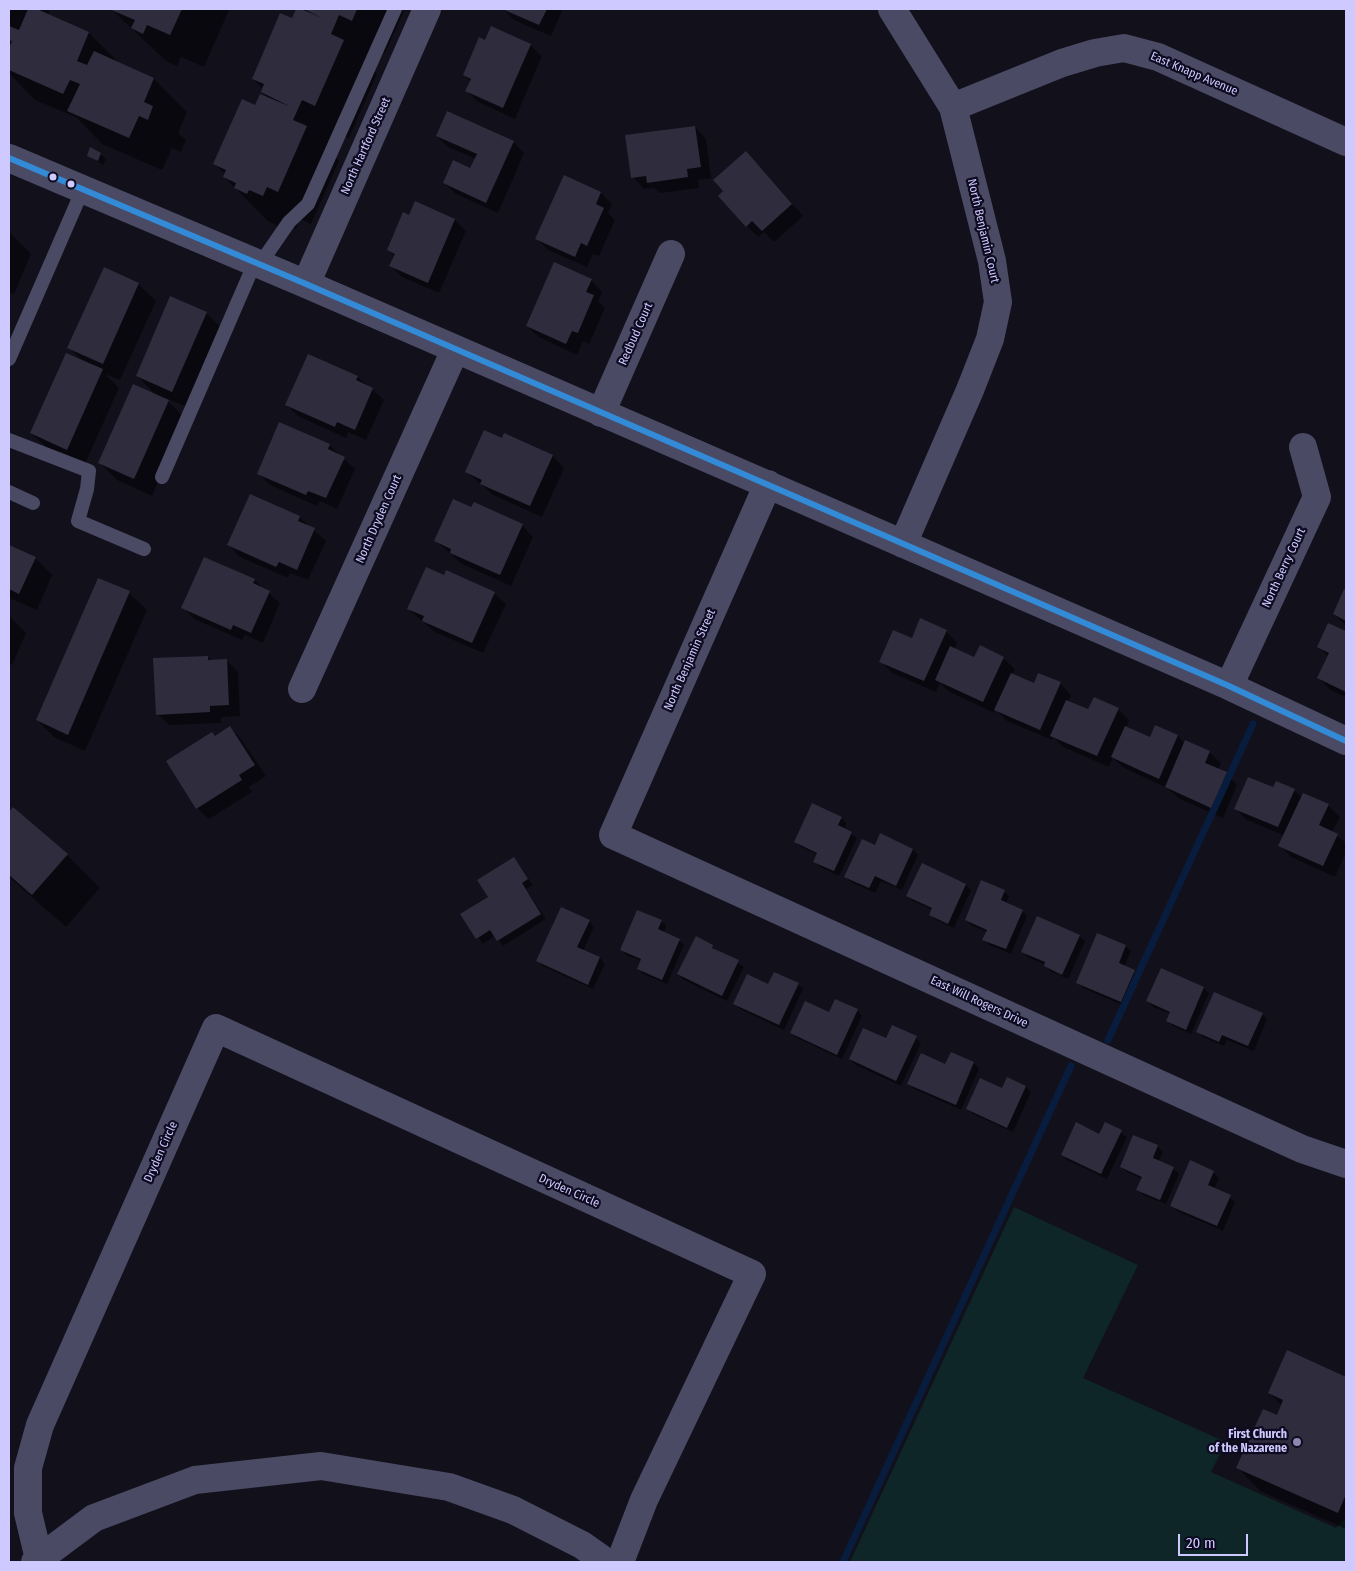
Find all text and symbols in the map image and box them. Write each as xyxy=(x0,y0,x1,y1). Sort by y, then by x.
street label: East Knapp Avenue xyxy=(1148,49,1240,99)
street label: North Hartford Street xyxy=(338,95,394,197)
unlabelled marker xyxy=(48,172,58,182)
street label: North Benjamin Court xyxy=(964,177,1002,285)
unlabelled marker xyxy=(66,179,76,189)
street label: Redbud Court xyxy=(616,300,656,368)
street label: North Dryden Court xyxy=(353,473,405,565)
street label: North Berry Court xyxy=(1259,526,1309,610)
street label: North Benjamin Street xyxy=(661,607,719,713)
street label: East Will Rogers Drive xyxy=(928,973,1030,1031)
street label: Dryden Circle xyxy=(141,1119,181,1185)
street label: Dryden Circle xyxy=(536,1171,602,1211)
place label: First Church of the Nazarene xyxy=(1209,1428,1287,1456)
marker: First Church of the Nazarene xyxy=(1291,1436,1303,1448)
scale bar xyxy=(1180,1524,1250,1556)
text: 20 m xyxy=(1186,1534,1216,1552)

